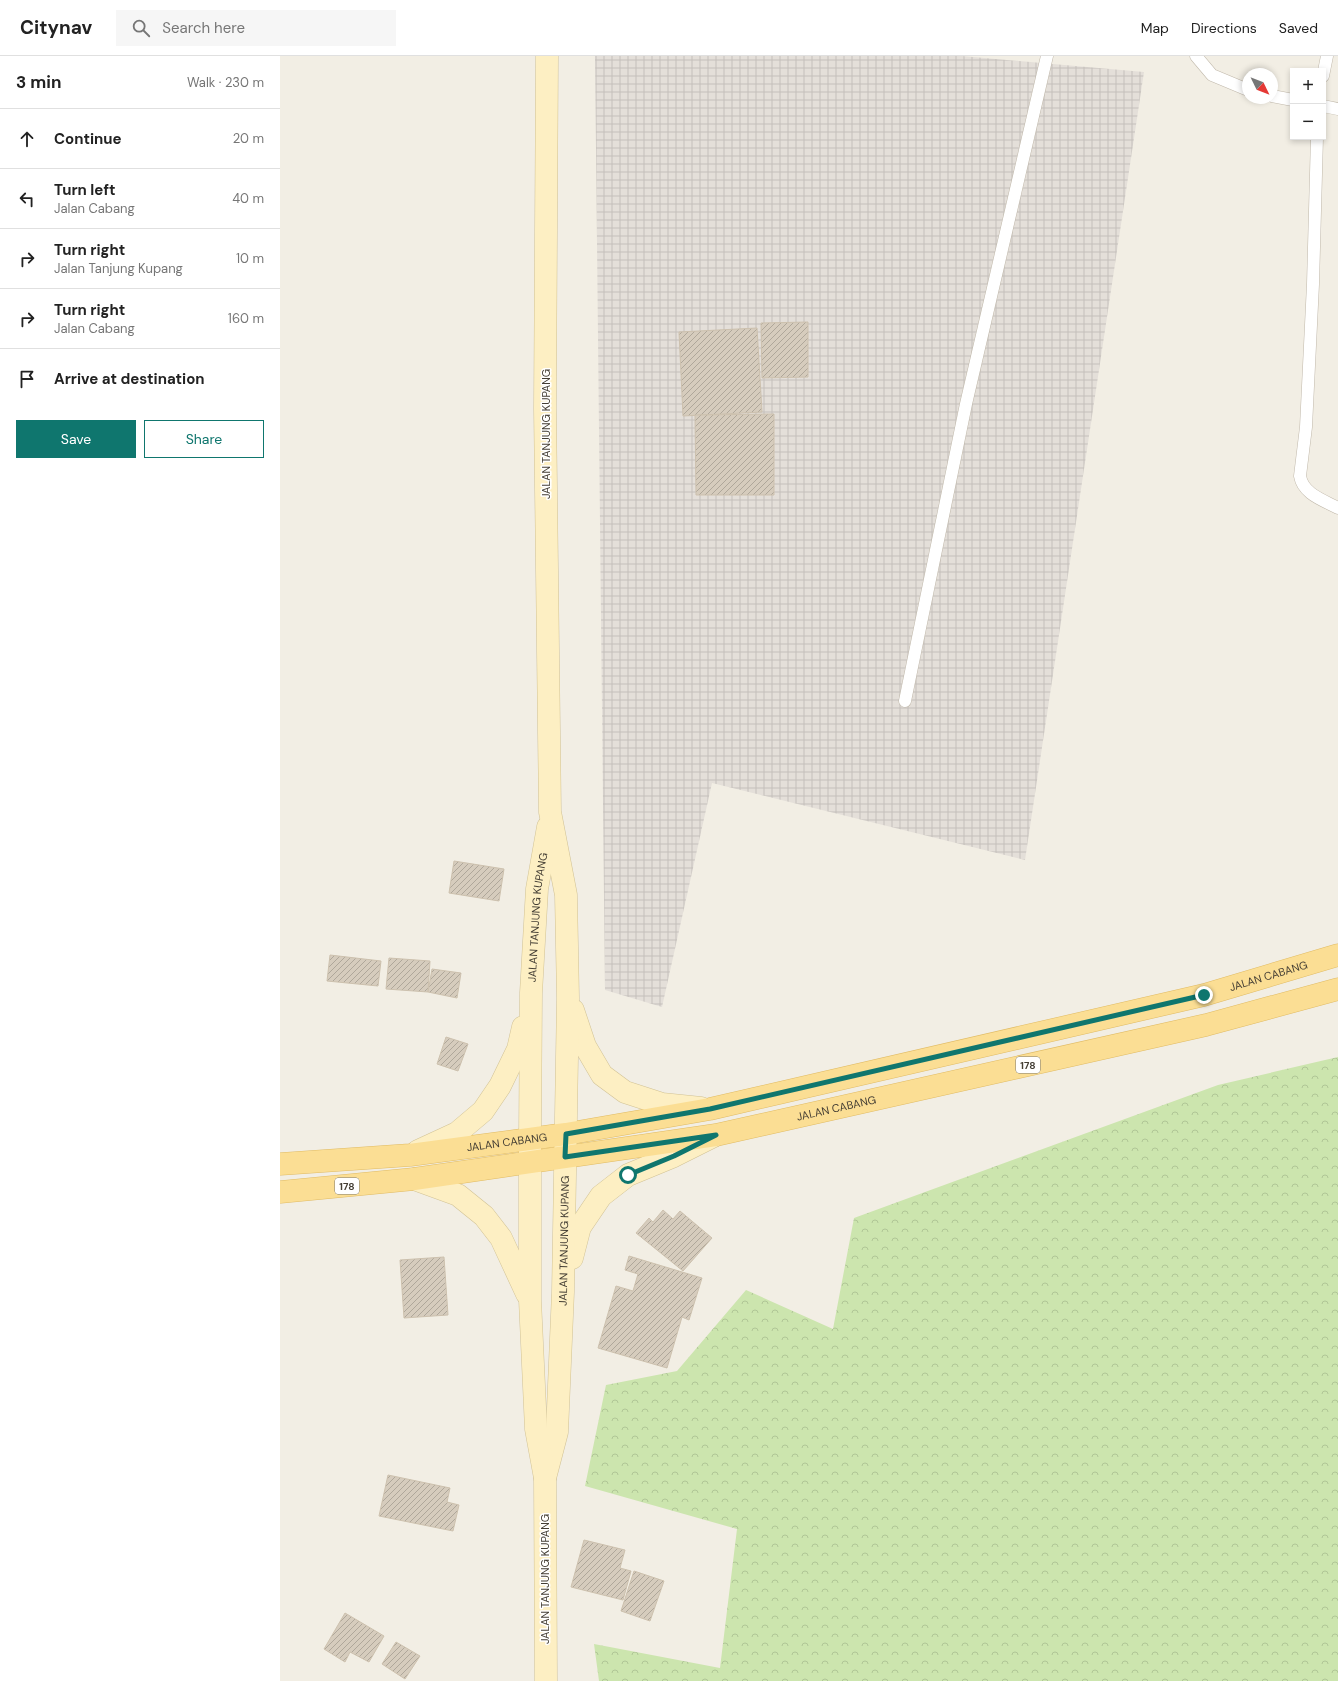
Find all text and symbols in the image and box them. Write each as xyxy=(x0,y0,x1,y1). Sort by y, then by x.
search box xyxy=(116,10,396,46)
text: Citynav xyxy=(20,15,92,40)
icon: search xyxy=(130,17,152,39)
text: Search here xyxy=(162,18,245,38)
text: Map xyxy=(1141,19,1169,37)
text: Directions xyxy=(1191,19,1257,37)
text: Saved xyxy=(1279,19,1318,37)
north arrow xyxy=(1242,68,1278,104)
map controls xyxy=(1290,68,1326,140)
button: + xyxy=(1290,68,1326,104)
text: 3 min xyxy=(16,71,61,93)
text: Walk · 230 m xyxy=(187,74,264,91)
button: − xyxy=(1290,104,1326,140)
icon: ahead xyxy=(16,128,38,150)
text: Continue xyxy=(54,129,122,149)
text: 20 m xyxy=(233,130,264,147)
text: Turn left xyxy=(54,180,115,200)
icon: left xyxy=(16,188,38,210)
text: 40 m xyxy=(232,190,264,207)
text: Jalan Cabang xyxy=(54,200,135,217)
text: Turn right xyxy=(54,240,125,260)
icon: right xyxy=(16,248,38,270)
text: 10 m xyxy=(236,250,264,267)
text: Jalan Tanjung Kupang xyxy=(54,260,183,277)
text: Turn right xyxy=(54,300,125,320)
icon: right xyxy=(16,308,38,330)
text: 160 m xyxy=(228,310,264,327)
text: Jalan Cabang xyxy=(54,320,135,337)
icon: arrive xyxy=(16,368,38,390)
text: Arrive at destination xyxy=(54,369,205,389)
street label: JALAN TANJUNG KUPANG xyxy=(539,369,553,499)
button: Save xyxy=(16,420,136,458)
button: Share xyxy=(144,420,264,458)
street label: JALAN TANJUNG KUPANG xyxy=(525,851,550,983)
street label: JALAN CABANG xyxy=(1228,958,1309,994)
route end xyxy=(1195,986,1213,1004)
road number: 178 xyxy=(1016,1057,1040,1073)
street label: JALAN CABANG xyxy=(795,1092,877,1124)
street label: JALAN CABANG xyxy=(466,1130,548,1154)
route start xyxy=(619,1166,637,1184)
street label: JALAN TANJUNG KUPANG xyxy=(555,1175,572,1306)
road number: 178 xyxy=(335,1178,359,1194)
street label: JALAN TANJUNG KUPANG xyxy=(538,1514,552,1644)

